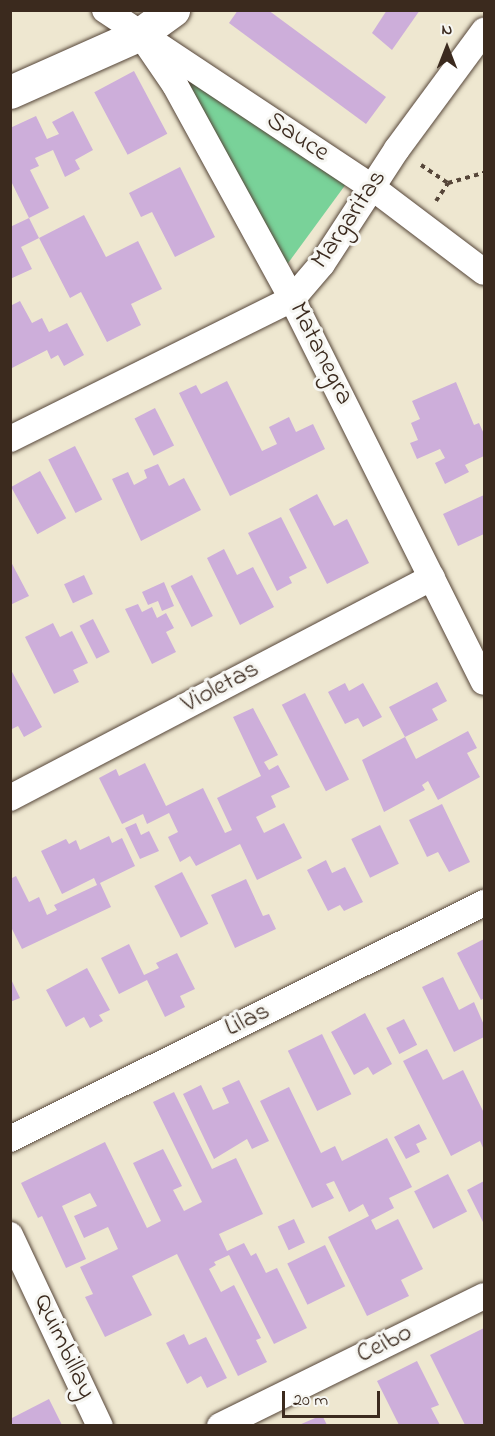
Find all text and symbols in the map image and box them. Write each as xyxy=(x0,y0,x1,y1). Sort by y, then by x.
north arrow xyxy=(417,18,477,78)
text: N xyxy=(442,18,452,42)
street label: Sauce xyxy=(260,106,334,170)
street label: Margaritas xyxy=(306,165,394,275)
street label: Matanegra xyxy=(281,298,359,410)
street label: Violetas xyxy=(177,655,265,721)
street label: Lilas xyxy=(221,997,275,1045)
street label: Quimbillay xyxy=(25,1290,101,1404)
street label: Ceibo xyxy=(352,1318,418,1372)
scale bar xyxy=(285,1379,382,1417)
text: 20 m xyxy=(293,1388,328,1414)

